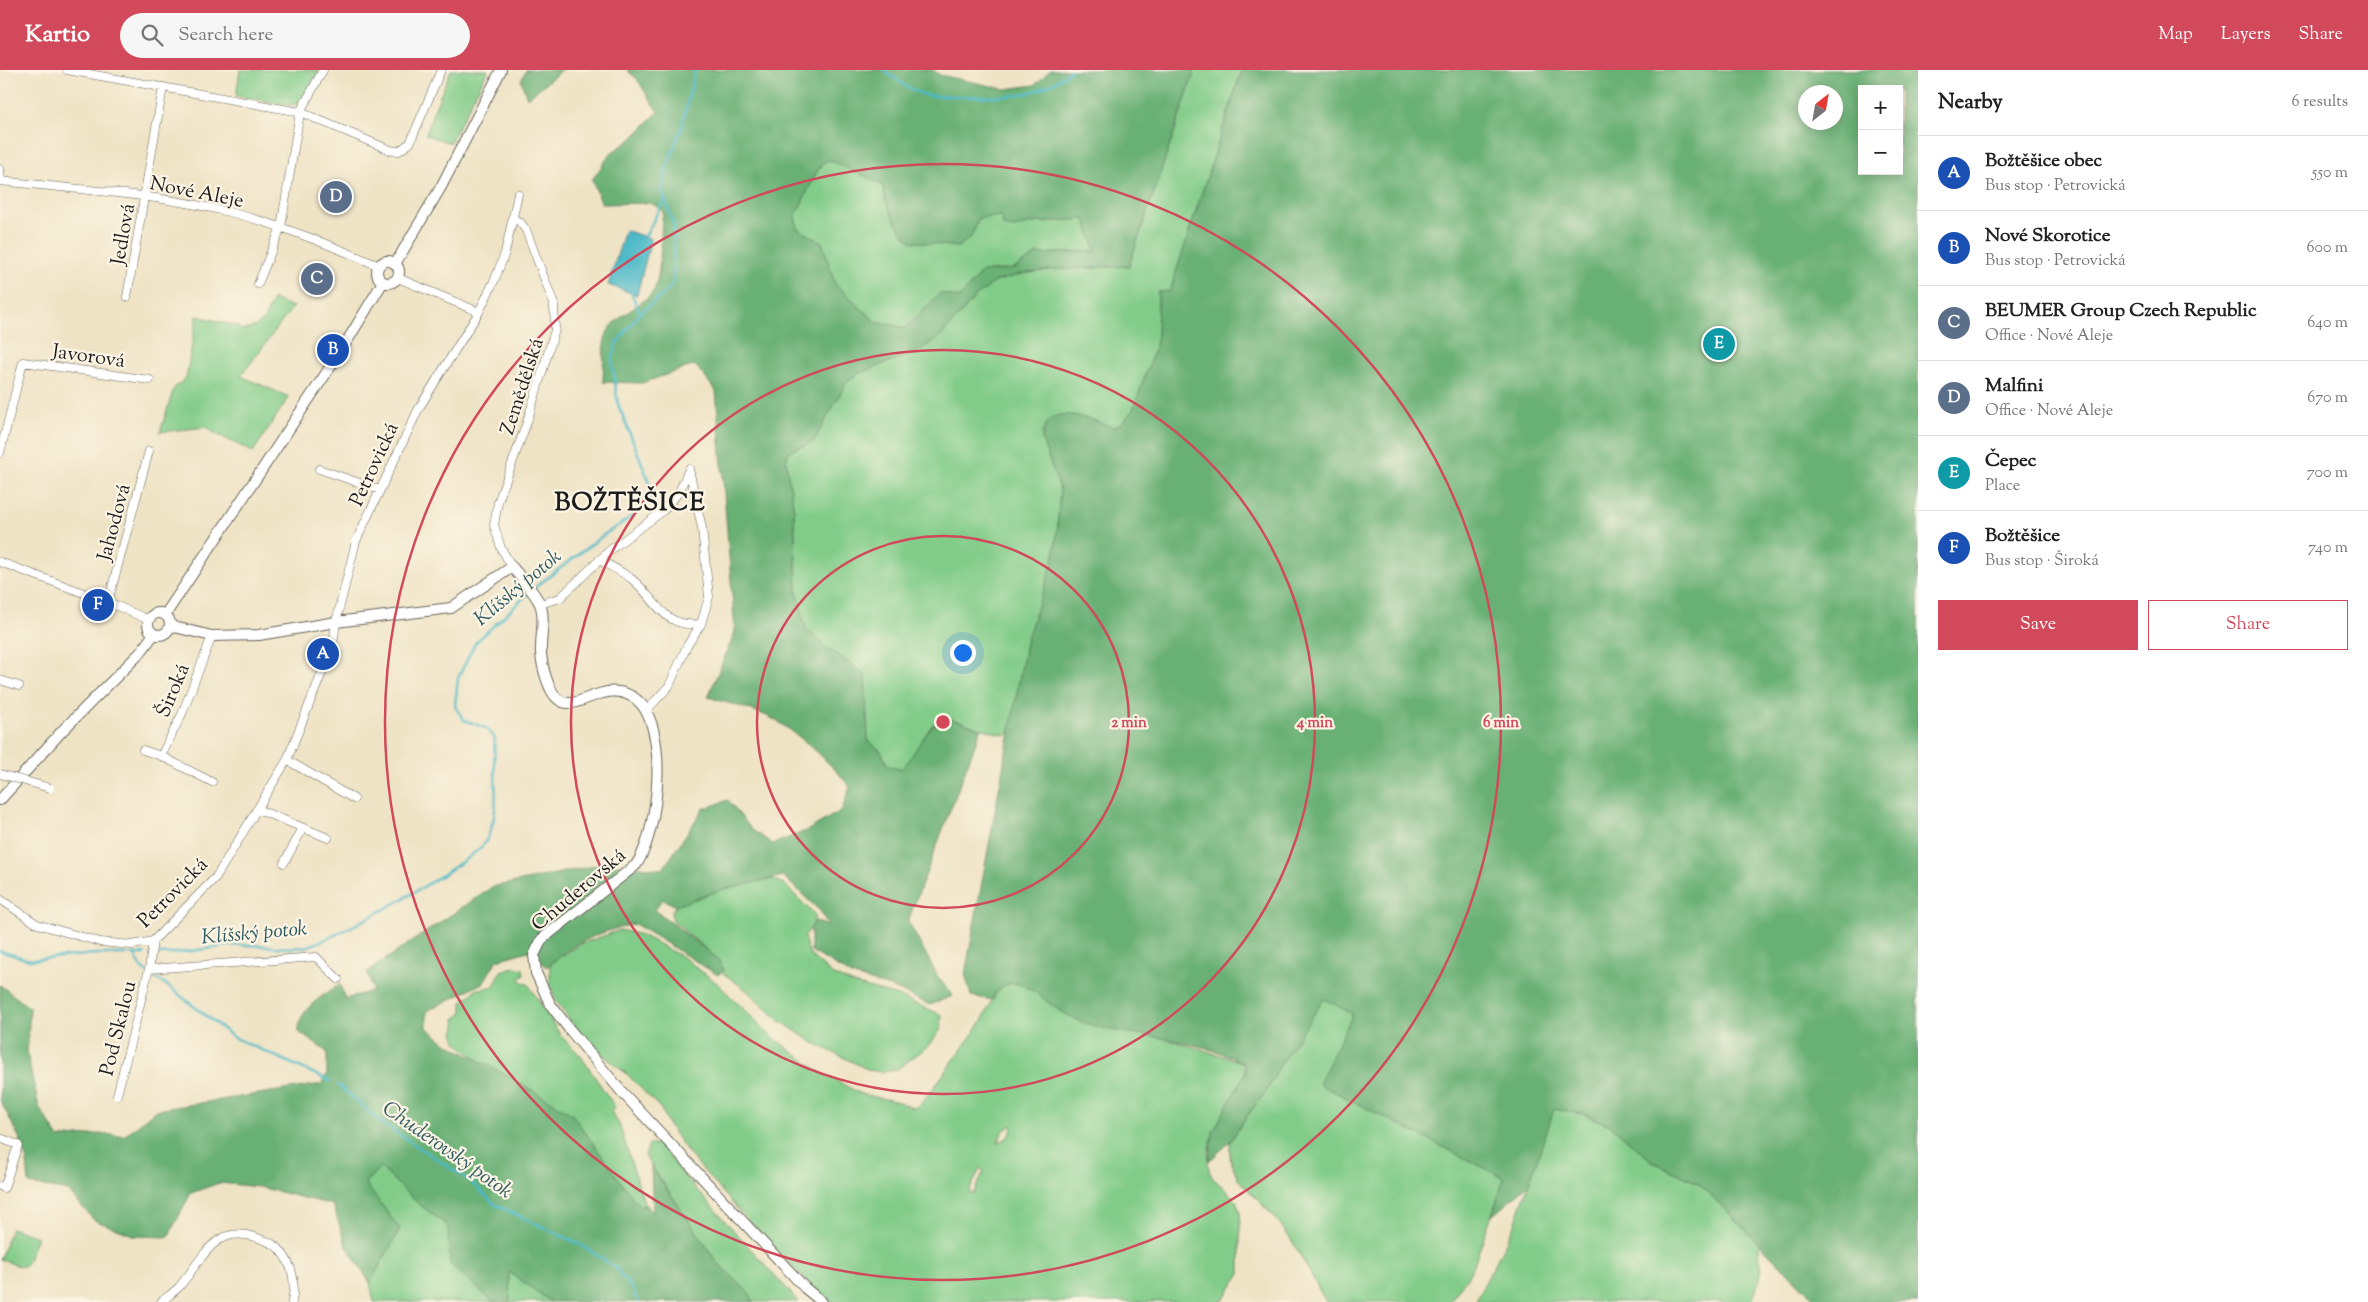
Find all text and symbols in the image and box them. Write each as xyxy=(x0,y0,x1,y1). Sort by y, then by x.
search box xyxy=(120,13,470,58)
text: Kartio xyxy=(25,18,90,52)
icon: search xyxy=(138,21,166,49)
text: Search here xyxy=(178,22,273,49)
text: Map xyxy=(2158,22,2193,48)
text: Layers xyxy=(2221,22,2271,48)
text: Share xyxy=(2299,22,2343,48)
north arrow xyxy=(1798,85,1843,130)
map controls xyxy=(1858,85,1903,175)
button: + xyxy=(1858,85,1903,130)
text: Nearby xyxy=(1938,88,2003,118)
text: 6 results xyxy=(2292,91,2348,114)
button: − xyxy=(1858,130,1903,175)
text: Božtěšice obec xyxy=(1985,148,2102,175)
text: A xyxy=(1948,162,1961,185)
text: 550 m xyxy=(2312,162,2348,185)
street label: Nové Aleje xyxy=(147,170,246,217)
text: Bus stop · Petrovická xyxy=(1985,175,2126,198)
pin: D xyxy=(320,178,352,216)
street label: Jedlová xyxy=(105,201,144,268)
text: Nové Skorotice xyxy=(1985,223,2111,250)
text: B xyxy=(1949,237,1959,260)
text: 600 m xyxy=(2306,237,2348,260)
text: Bus stop · Petrovická xyxy=(1985,250,2126,273)
pin: C xyxy=(301,260,333,298)
text: BEUMER Group Czech Republic xyxy=(1985,298,2256,325)
text: C xyxy=(1948,312,1960,335)
text: 640 m xyxy=(2307,312,2348,335)
pin: E xyxy=(1703,325,1735,363)
text: Office · Nové Aleje xyxy=(1985,325,2113,348)
pin: B xyxy=(317,331,349,369)
street label: Zemědělská xyxy=(494,335,553,439)
street label: Javorová xyxy=(49,338,127,377)
text: Malfini xyxy=(1985,373,2043,400)
text: D xyxy=(1948,387,1960,410)
text: 670 m xyxy=(2307,387,2348,410)
text: Office · Nové Aleje xyxy=(1985,400,2113,423)
street label: Petrovická xyxy=(343,418,407,512)
text: Čepec xyxy=(1985,448,2036,475)
text: E xyxy=(1949,462,1959,485)
text: 700 m xyxy=(2307,462,2348,485)
text: Place xyxy=(1985,475,2020,498)
street label: Jahodová xyxy=(91,481,140,565)
district label: BOŽTĚŠICE xyxy=(554,486,706,522)
text: Božtěšice xyxy=(1985,523,2060,550)
text: F xyxy=(1950,537,1958,560)
text: 740 m xyxy=(2308,537,2348,560)
water label: Klíšský potok xyxy=(468,543,569,634)
text: Bus stop · Široká xyxy=(1985,550,2099,573)
pin: F xyxy=(82,586,114,624)
button: Save xyxy=(1938,600,2138,650)
button: Share xyxy=(2148,600,2348,650)
pin: A xyxy=(307,635,339,673)
your location xyxy=(950,640,976,666)
street label: Široká xyxy=(149,659,199,722)
centre of rings xyxy=(934,713,952,731)
text: 2 min xyxy=(1111,713,1147,734)
text: 4 min xyxy=(1296,713,1333,734)
text: 6 min xyxy=(1483,713,1519,734)
street label: Chuderovská xyxy=(526,843,633,939)
street label: Petrovická xyxy=(132,852,216,936)
water label: Klíšský potok xyxy=(200,914,309,954)
street label: Pod Skalou xyxy=(94,978,145,1079)
water label: Chuderovský potok xyxy=(376,1094,519,1207)

